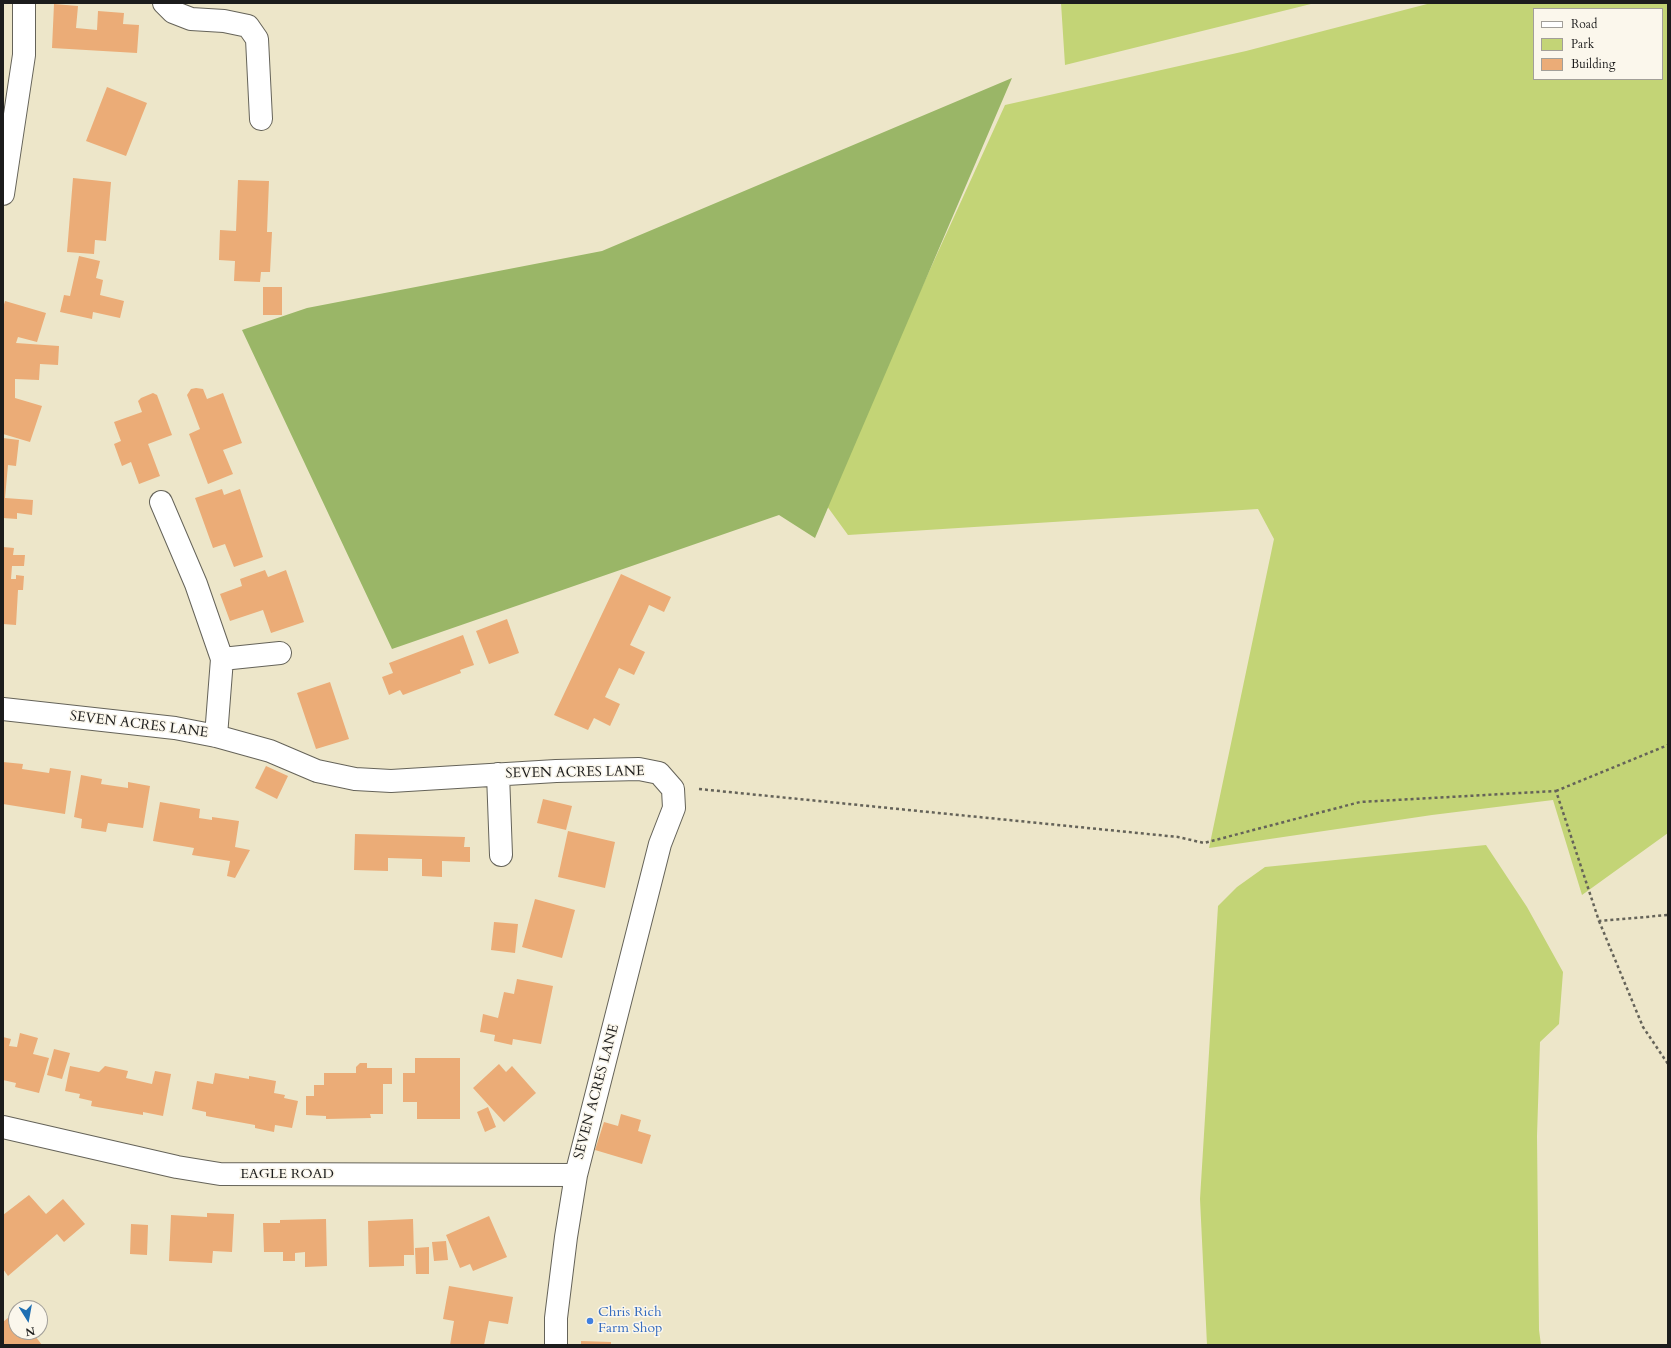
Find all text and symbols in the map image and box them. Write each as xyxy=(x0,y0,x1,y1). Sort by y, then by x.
legend xyxy=(1533,8,1663,80)
text: Road xyxy=(1571,16,1597,32)
text: Park xyxy=(1571,36,1594,52)
text: Building xyxy=(1571,56,1615,72)
street label: SEVEN ACRES LANE xyxy=(69,708,209,742)
street label: SEVEN ACRES LANE xyxy=(505,763,645,783)
street label: SEVEN ACRES LANE xyxy=(571,1023,623,1161)
street label: EAGLE ROAD xyxy=(240,1167,334,1183)
north arrow xyxy=(8,1300,48,1340)
place label: Chris Rich Farm Shop xyxy=(598,1305,662,1338)
marker: Chris Rich Farm Shop xyxy=(585,1316,595,1326)
text: N xyxy=(24,1323,36,1340)

